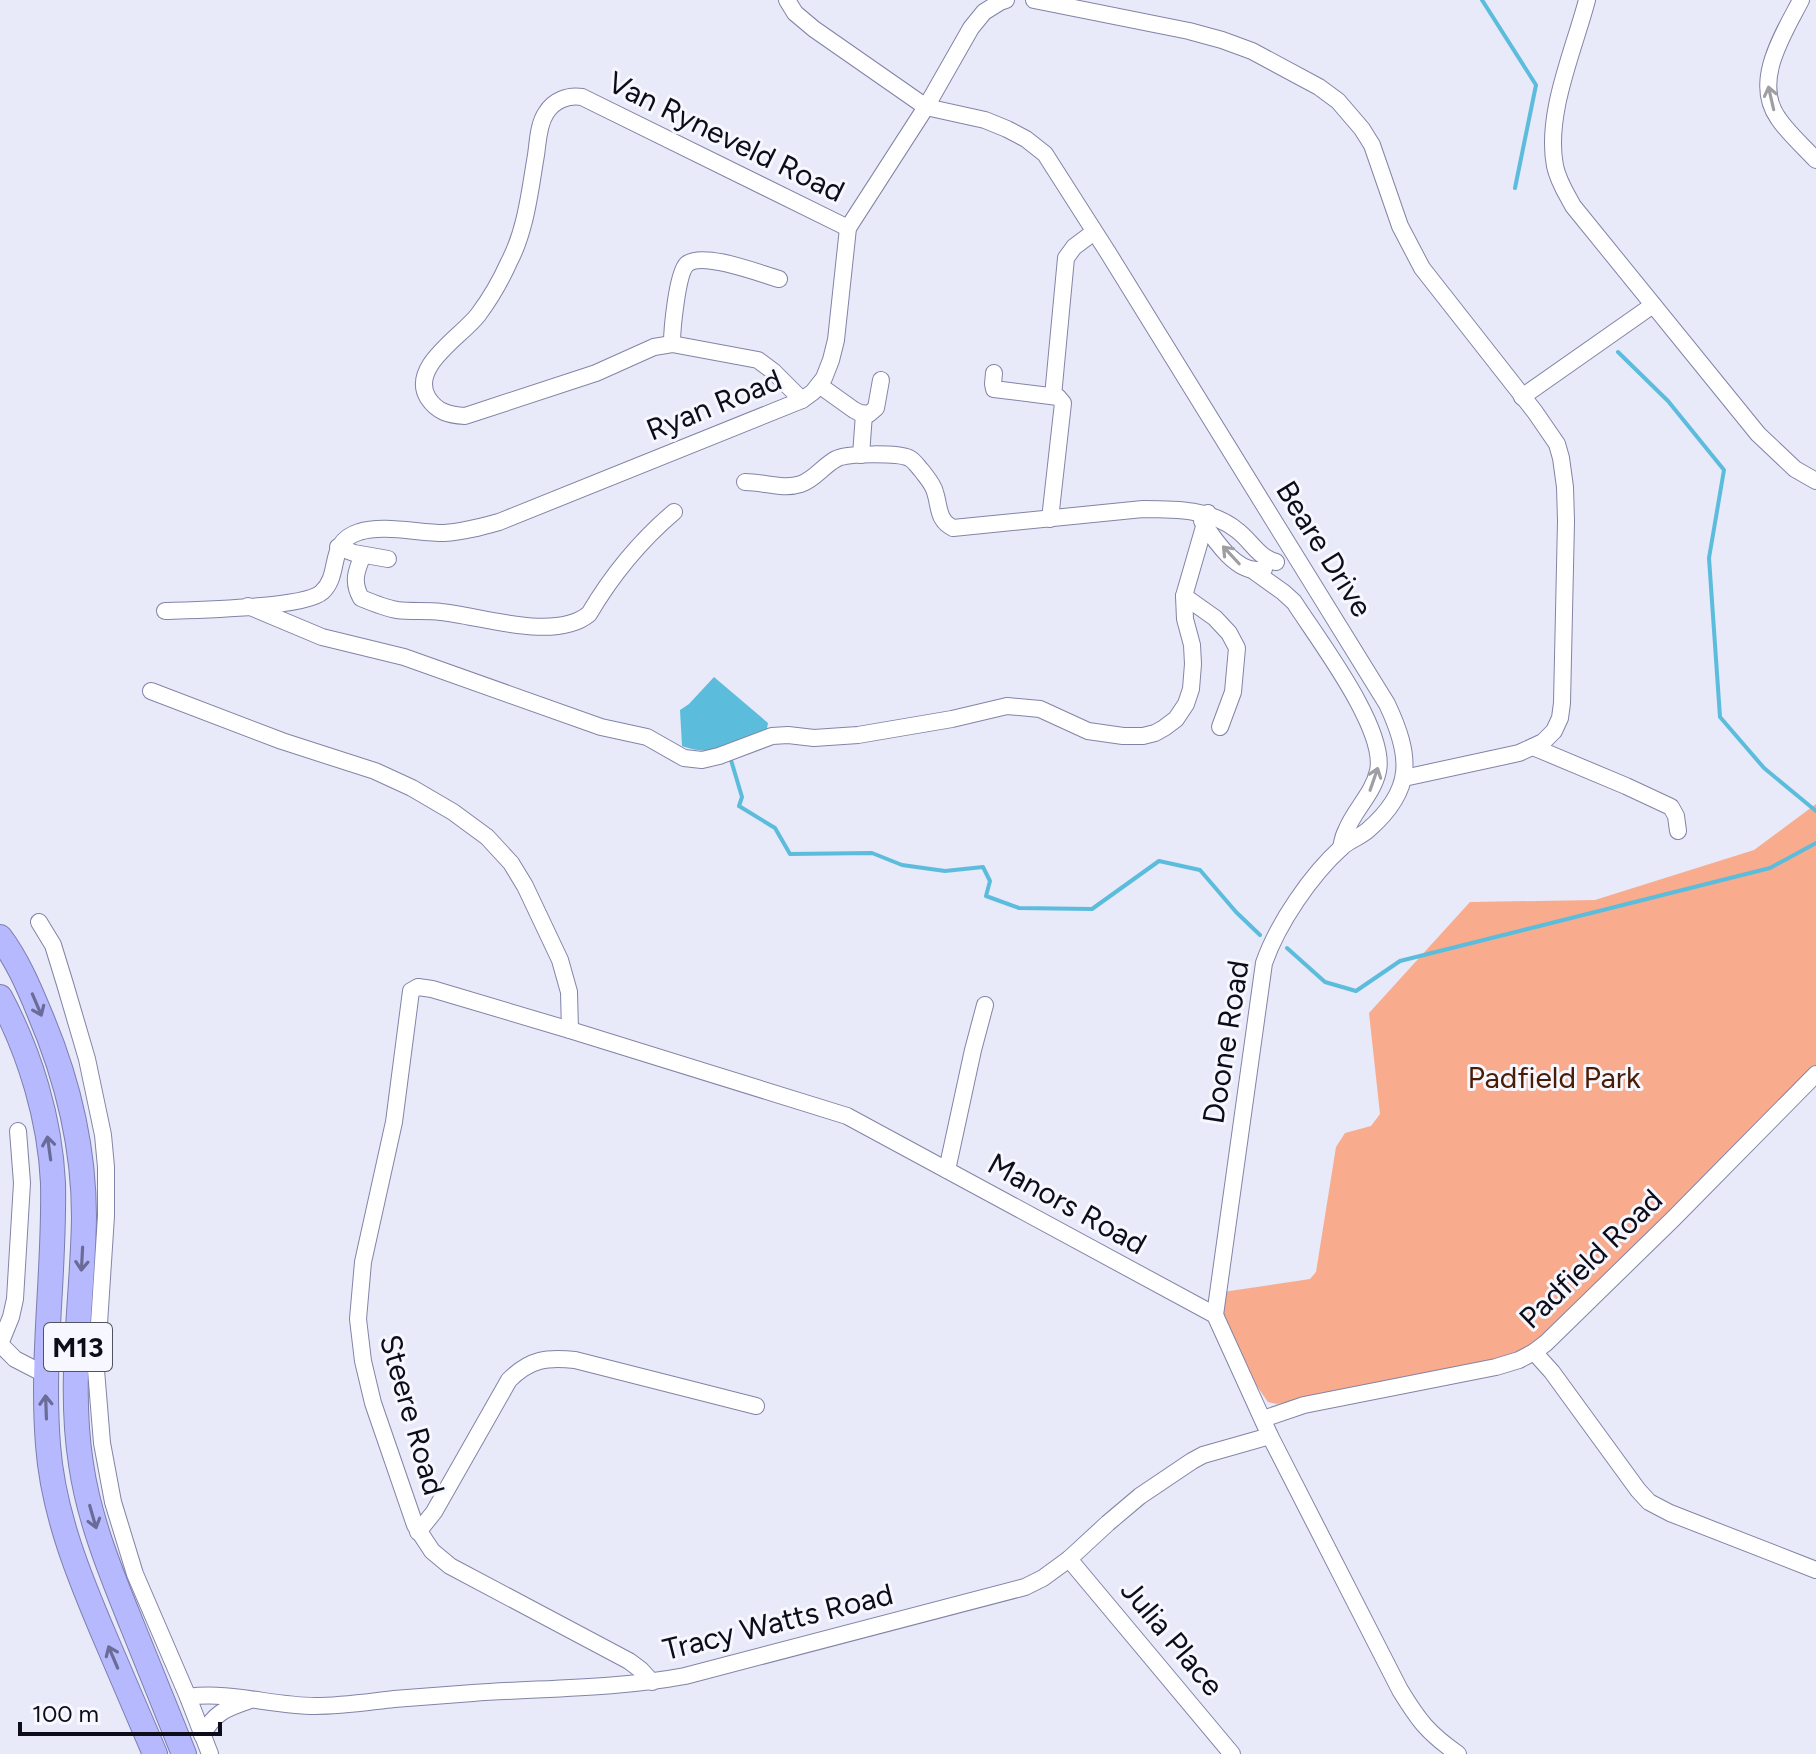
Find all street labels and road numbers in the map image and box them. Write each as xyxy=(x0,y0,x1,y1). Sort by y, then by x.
street label: Van Ryneveld Road xyxy=(602,63,850,210)
street label: Ryan Road xyxy=(641,361,787,448)
street label: Beare Drive xyxy=(1268,474,1381,624)
street label: Doone Road xyxy=(1194,958,1257,1126)
street label: Manors Road xyxy=(982,1145,1153,1262)
street label: Padfield Road xyxy=(1511,1181,1670,1336)
road number: M13 xyxy=(44,1323,112,1371)
street label: Steere Road xyxy=(372,1330,453,1499)
street label: Julia Place xyxy=(1113,1572,1232,1703)
street label: Tracy Watts Road xyxy=(659,1575,897,1668)

